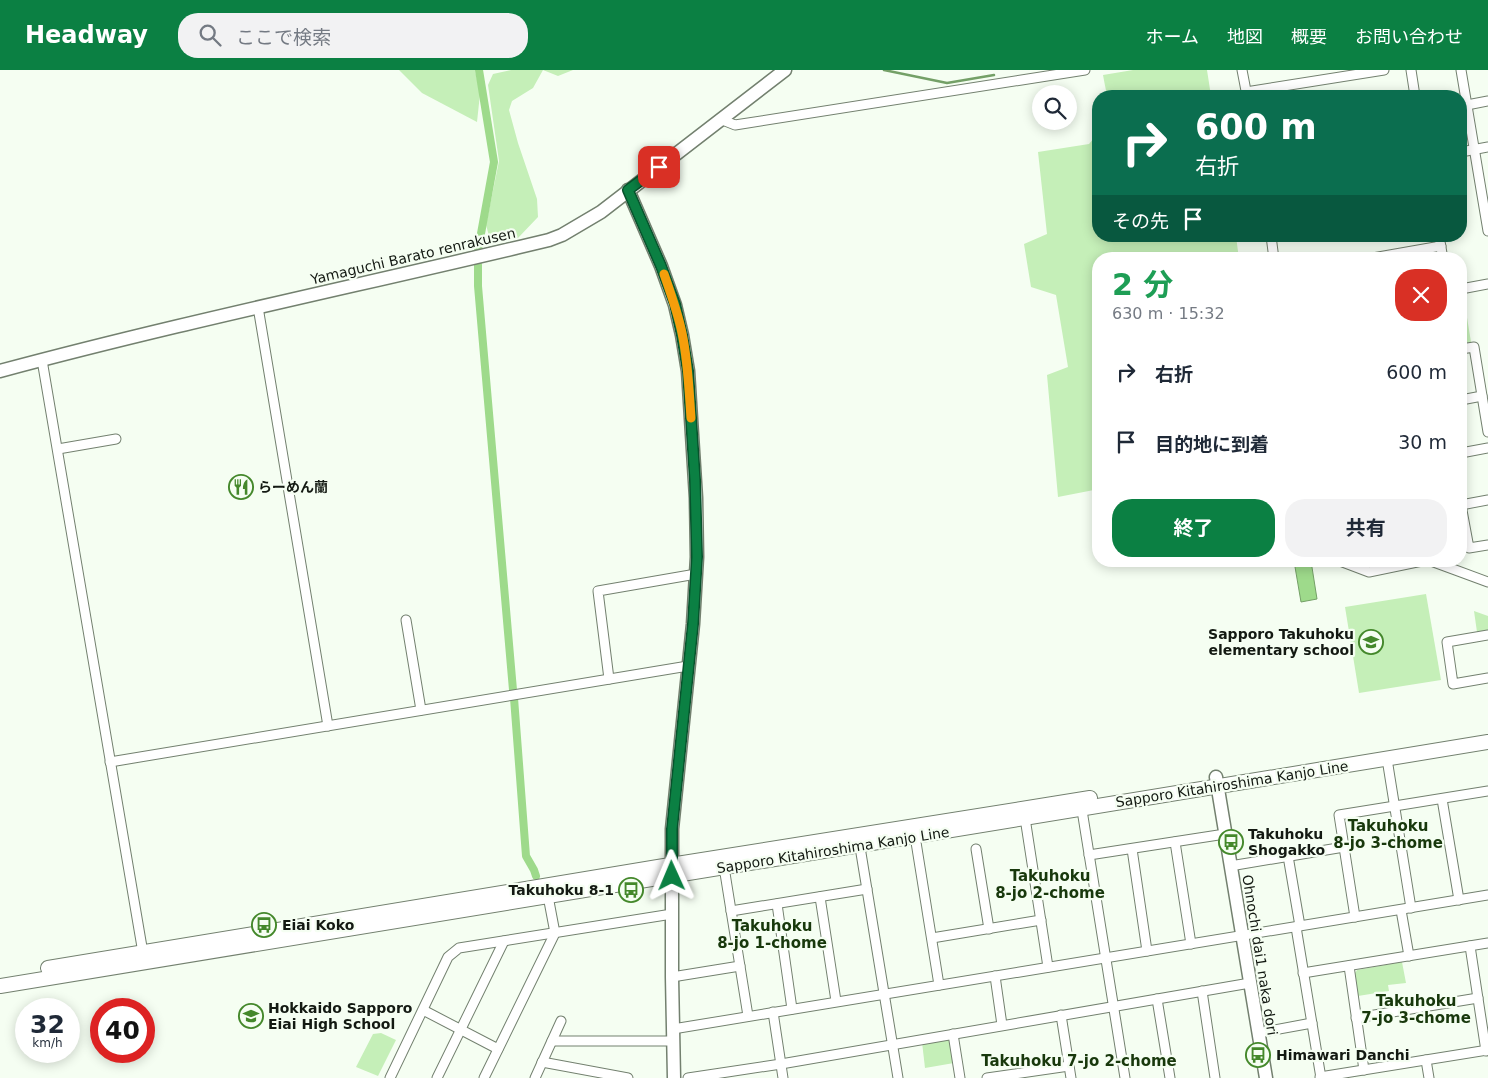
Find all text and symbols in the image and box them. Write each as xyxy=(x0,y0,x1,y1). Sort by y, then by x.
search box xyxy=(178,13,528,58)
text: Headway xyxy=(25,21,148,49)
icon: search xyxy=(196,21,224,49)
text: ここで検索 xyxy=(236,26,331,48)
text: ホーム xyxy=(1146,26,1199,47)
text: 地図 xyxy=(1227,26,1263,47)
text: 概要 xyxy=(1291,26,1327,47)
text: お問い合わせ xyxy=(1355,26,1463,47)
map controls xyxy=(1032,85,1077,130)
button: search xyxy=(1032,85,1077,130)
text: 600 m xyxy=(1195,107,1317,147)
icon: right xyxy=(1112,110,1177,175)
pin xyxy=(638,146,680,188)
icon: arrive xyxy=(645,153,673,181)
text: 右折 xyxy=(1195,154,1239,179)
icon: arrive xyxy=(1179,205,1207,233)
text: その先 xyxy=(1112,210,1169,232)
street label: Yamaguchi Barato renrakusen xyxy=(308,225,517,288)
text: 2 分 xyxy=(1112,267,1173,302)
button: close xyxy=(1395,269,1447,321)
text: 630 m · 15:32 xyxy=(1112,304,1225,323)
icon: right xyxy=(1112,358,1140,386)
text: 600 m xyxy=(1386,361,1447,383)
text: 右折 xyxy=(1155,363,1193,385)
icon: arrive xyxy=(1112,428,1140,456)
text: 30 m xyxy=(1398,431,1447,453)
text: 目的地に到着 xyxy=(1155,433,1269,455)
restaurant icon: らーめん蘭 xyxy=(228,474,254,500)
place label: らーめん蘭 xyxy=(258,479,328,495)
button: 終了 xyxy=(1112,499,1275,557)
button: 共有 xyxy=(1285,499,1447,557)
place label: Sapporo Takuhoku elementary school xyxy=(1208,626,1354,658)
school or university icon: Sapporo Takuhoku elementary school xyxy=(1358,629,1384,655)
street label: Sapporo Kitahiroshima Kanjo Line xyxy=(1115,758,1349,810)
district label: Takuhoku 8-jo 3-chome xyxy=(1333,817,1443,852)
street label: Sapporo Kitahiroshima Kanjo Line xyxy=(716,824,950,876)
place label: Takuhoku Shogakko xyxy=(1248,826,1325,858)
bus stop icon: Takuhoku Shogakko xyxy=(1218,829,1244,855)
position arrow xyxy=(645,849,697,901)
district label: Takuhoku 8-jo 2-chome xyxy=(995,867,1105,902)
street label: Ohnochi dai1 naka dori xyxy=(1239,874,1281,1036)
bus stop icon: Takuhoku 8-1 xyxy=(618,877,644,903)
place label: Takuhoku 8-1 xyxy=(509,882,614,898)
bus stop icon: Eiai Koko xyxy=(251,912,277,938)
place label: Eiai Koko xyxy=(282,917,355,933)
district label: Takuhoku 8-jo 1-chome xyxy=(717,917,827,952)
district label: Takuhoku 7-jo 3-chome xyxy=(1361,992,1471,1027)
speed limit sign: 40 xyxy=(90,998,155,1063)
place label: Hokkaido Sapporo Eiai High School xyxy=(268,1000,413,1032)
school or university icon: Hokkaido Sapporo Eiai High School xyxy=(238,1003,264,1029)
text: 32 xyxy=(30,1010,65,1039)
text: km/h xyxy=(32,1036,63,1050)
bus stop icon: Himawari Danchi xyxy=(1245,1042,1271,1068)
place label: Himawari Danchi xyxy=(1276,1047,1410,1063)
district label: Takuhoku 7-jo 2-chome xyxy=(981,1052,1177,1070)

